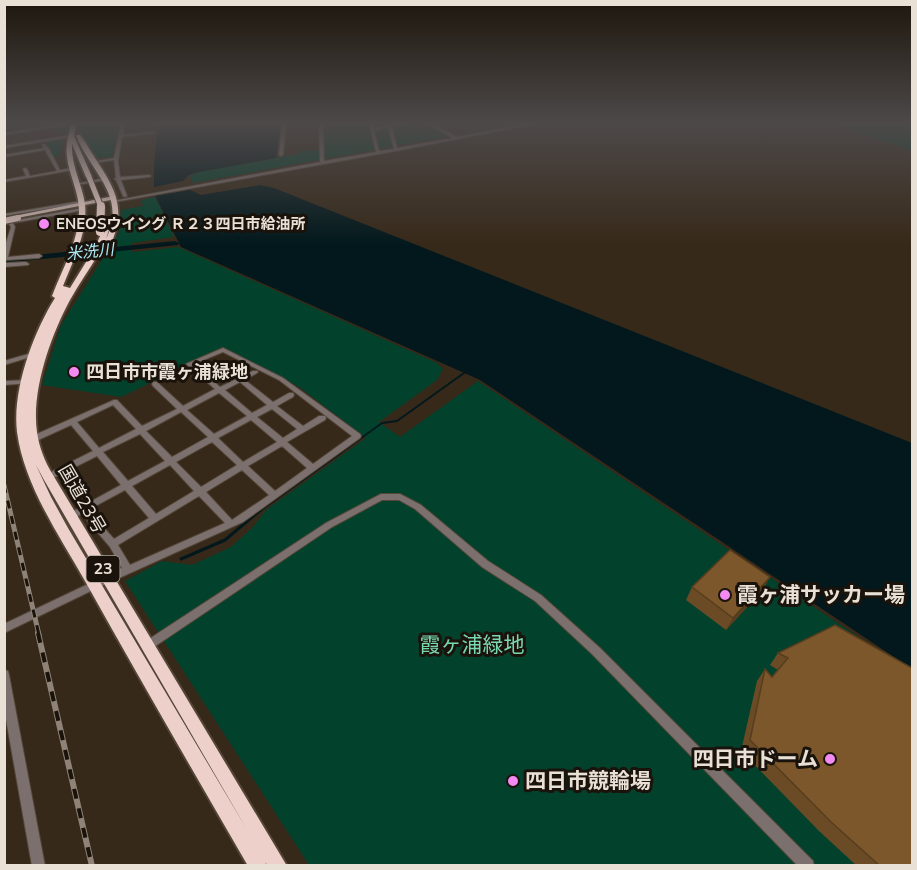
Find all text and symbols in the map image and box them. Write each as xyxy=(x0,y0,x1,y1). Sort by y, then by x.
place label: ENEOSウイング Ｒ２３四日市給油所 xyxy=(56,214,305,234)
marker: ENEOSウイング Ｒ２３四日市給油所 xyxy=(37,217,51,231)
water label: 米洗川 xyxy=(65,238,117,265)
place label: 四日市市霞ヶ浦緑地 xyxy=(86,360,248,384)
marker: 四日市市霞ヶ浦緑地 xyxy=(67,365,81,379)
street label: 国道23号 xyxy=(53,460,111,538)
road number: 23 xyxy=(86,556,120,582)
place label: 霞ヶ浦サッカー場 xyxy=(737,581,905,609)
marker: 霞ヶ浦サッカー場 xyxy=(718,588,732,602)
park label: 霞ヶ浦緑地 xyxy=(420,631,525,659)
place label: 四日市ドーム xyxy=(693,745,818,773)
marker: 四日市ドーム xyxy=(823,752,837,766)
place label: 四日市競輪場 xyxy=(525,767,651,795)
marker: 四日市競輪場 xyxy=(506,774,520,788)

